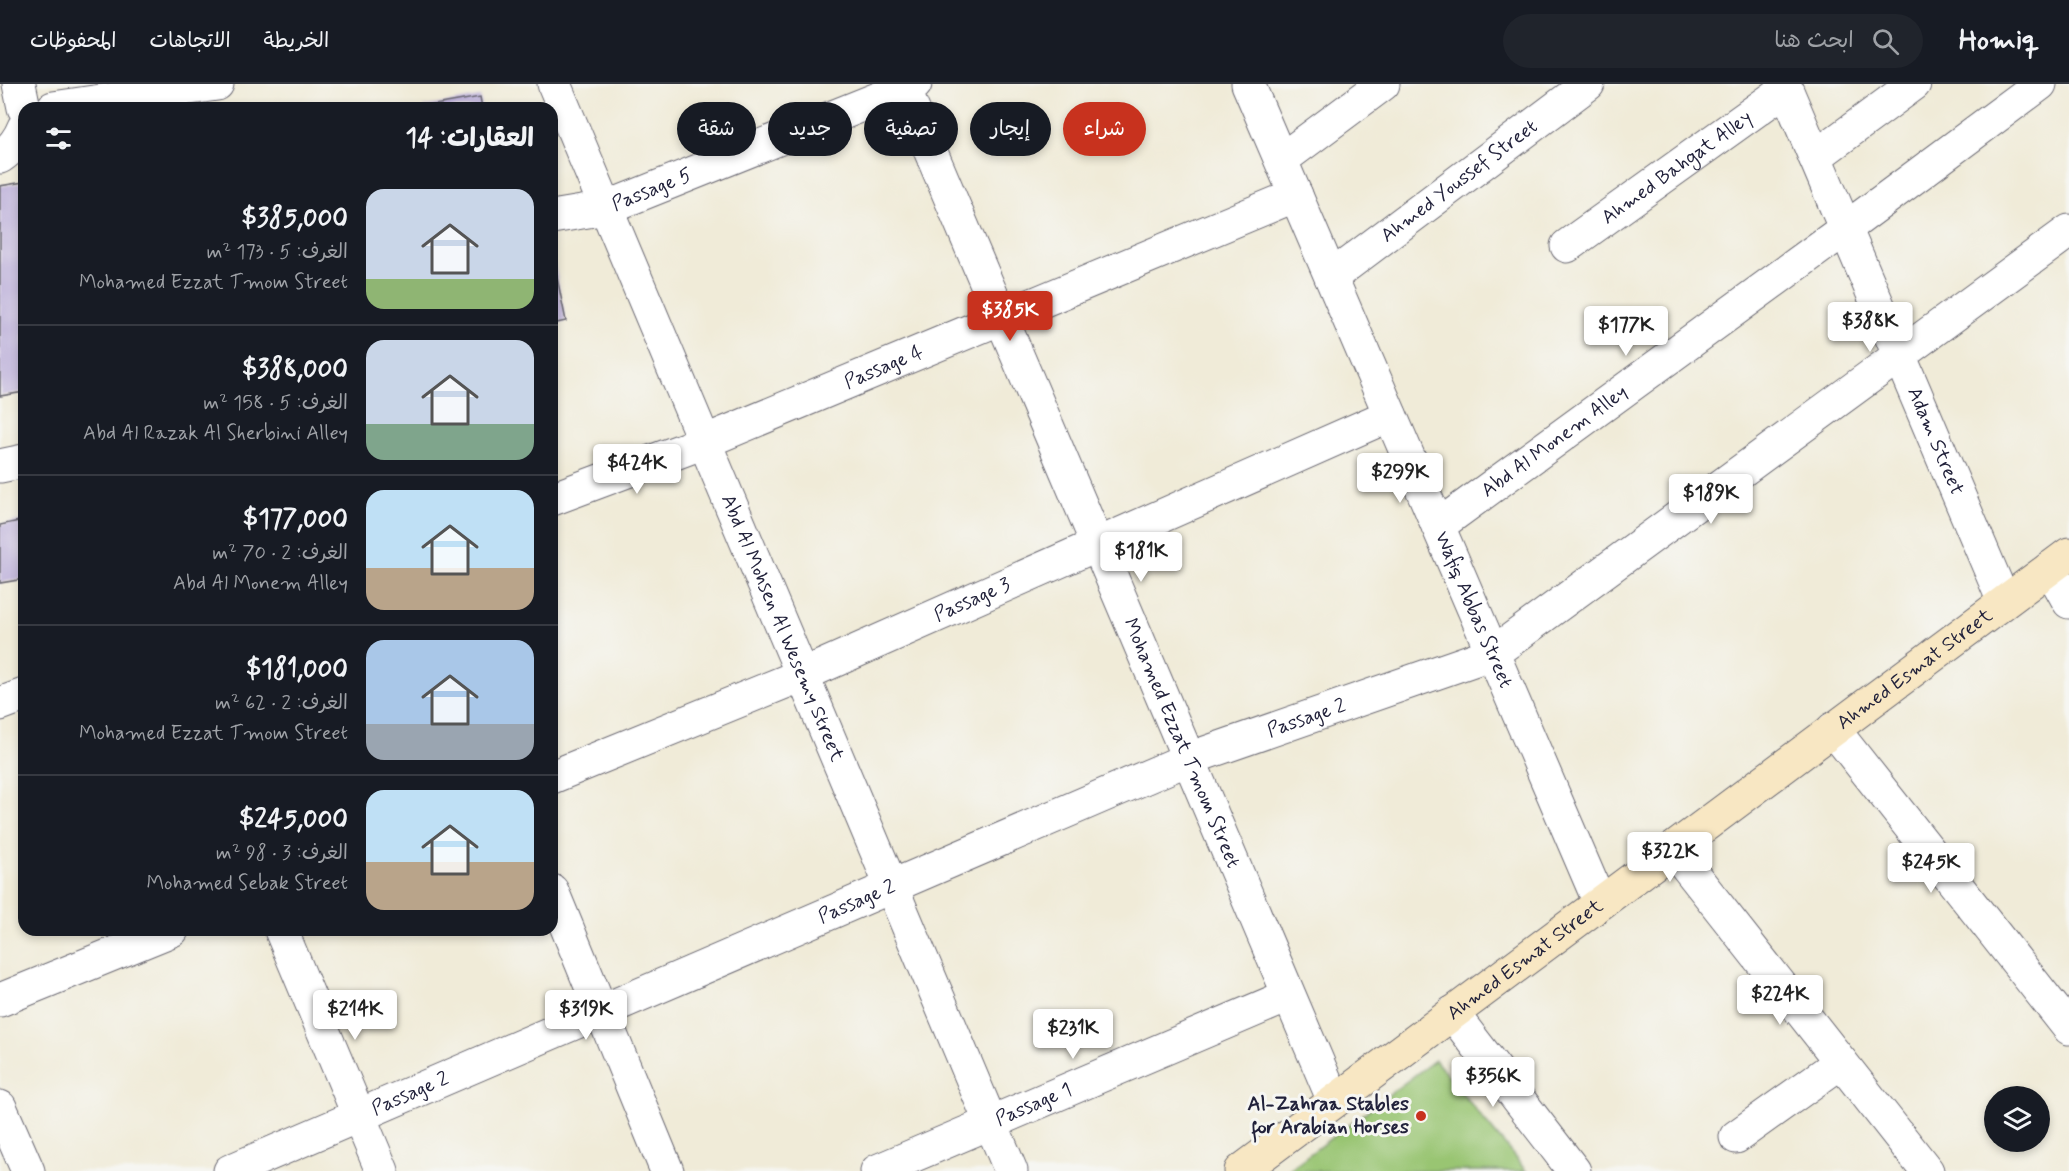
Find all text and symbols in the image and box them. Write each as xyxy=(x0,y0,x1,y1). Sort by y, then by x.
search box xyxy=(1503,14,1923,68)
text: Homiq xyxy=(1959,23,2039,60)
icon: search xyxy=(1869,25,1902,58)
text: المحفوظات xyxy=(30,27,116,55)
text: الاتجاهات xyxy=(149,27,231,55)
text: الخريطة xyxy=(264,27,329,55)
text: ابحث هنا xyxy=(1774,27,1854,55)
chip: شقة xyxy=(677,102,756,156)
chip: جديد xyxy=(768,102,852,156)
chip: تصفية xyxy=(864,102,958,156)
chip: إيجار xyxy=(970,102,1051,156)
chip: شراء xyxy=(1063,102,1146,156)
street label: Ahmed Bahgat Alley xyxy=(1596,104,1758,231)
street label: Ahmed Youssef Street xyxy=(1375,113,1543,249)
icon: filters xyxy=(42,122,75,155)
text: العقارات: 14 xyxy=(406,122,534,156)
street label: Passage 5 xyxy=(608,162,696,218)
text: $385,000 xyxy=(242,202,348,236)
icon: home xyxy=(414,213,486,285)
text: الغرف: 5 · 173 m² xyxy=(206,239,348,266)
text: Mohamed Ezzat Tmom Street xyxy=(79,269,348,296)
pin: $385K xyxy=(968,291,1052,342)
text: $385K xyxy=(982,297,1039,324)
pin: $388K xyxy=(1828,302,1912,353)
pin: $177K xyxy=(1584,306,1668,357)
text: $388K xyxy=(1842,308,1898,335)
text: $177K xyxy=(1598,312,1654,339)
street label: Passage 4 xyxy=(840,338,928,396)
text: $388,000 xyxy=(242,353,348,387)
icon: home xyxy=(414,364,486,436)
street label: Abd Al Monem Alley xyxy=(1476,379,1633,504)
street label: Adam Street xyxy=(1901,383,1971,499)
text: الغرف: 5 · 158 m² xyxy=(203,390,348,417)
text: Abd Al Razak Al Sherbini Alley xyxy=(83,420,348,447)
pin: $424K xyxy=(595,444,679,495)
text: $424K xyxy=(607,450,667,477)
pin: $299K xyxy=(1358,453,1442,504)
text: $299K xyxy=(1371,459,1429,486)
pin: $189K xyxy=(1669,474,1753,525)
text: $189K xyxy=(1683,480,1739,507)
street label: Abd Al Mohsen Al Wesemy Street xyxy=(715,490,851,766)
text: $177,000 xyxy=(243,503,348,537)
icon: home xyxy=(414,514,486,586)
street label: Wafiq Abbas Street xyxy=(1428,527,1519,692)
pin: $181K xyxy=(1099,532,1183,583)
text: $181K xyxy=(1114,538,1168,565)
text: الغرف: 2 · 70 m² xyxy=(212,540,348,567)
text: Abd Al Monem Alley xyxy=(173,570,348,597)
street label: Passage 3 xyxy=(930,571,1015,628)
street label: Ahmed Esmat Street xyxy=(1831,602,1998,736)
street label: Mohamed Ezzat Tmom Street xyxy=(1117,614,1247,872)
text: $181,000 xyxy=(246,653,348,687)
icon: home xyxy=(414,664,486,736)
text: الغرف: 2 · 62 m² xyxy=(215,690,348,717)
street label: Passage 2 xyxy=(1263,692,1349,744)
text: Mohamed Ezzat Tmom Street xyxy=(79,720,348,747)
text: $245,000 xyxy=(239,803,348,837)
icon: home xyxy=(414,814,486,886)
pin: $322K xyxy=(1628,832,1712,883)
text: $322K xyxy=(1641,838,1699,865)
text: الغرف: 3 · 98 m² xyxy=(216,840,348,867)
pin: $245K xyxy=(1889,843,1973,894)
text: $245K xyxy=(1902,849,1960,876)
text: Mohamed Sebak Street xyxy=(147,870,348,897)
street label: Passage 2 xyxy=(814,873,899,930)
street label: Ahmed Esmat Street xyxy=(1441,892,1609,1026)
pin: $224K xyxy=(1738,975,1822,1026)
text: $224K xyxy=(1751,981,1809,1008)
pin: $214K xyxy=(313,990,397,1041)
pin: $319K xyxy=(544,990,628,1041)
text: $214K xyxy=(327,996,383,1023)
text: $319K xyxy=(559,996,613,1023)
pin: $231K xyxy=(1031,1009,1115,1060)
text: $231K xyxy=(1047,1015,1099,1042)
pin: $356K xyxy=(1451,1057,1535,1108)
text: $356K xyxy=(1466,1063,1521,1090)
street label: Passage 2 xyxy=(367,1065,453,1122)
street label: Passage 1 xyxy=(991,1076,1076,1133)
map controls xyxy=(1984,1086,2050,1152)
button: layers xyxy=(1984,1086,2050,1152)
place label: Al-Zahraa Stables for Arabian Horses xyxy=(1248,1091,1409,1143)
marker: Al-Zahraa Stables for Arabian Horses xyxy=(1414,1109,1428,1123)

